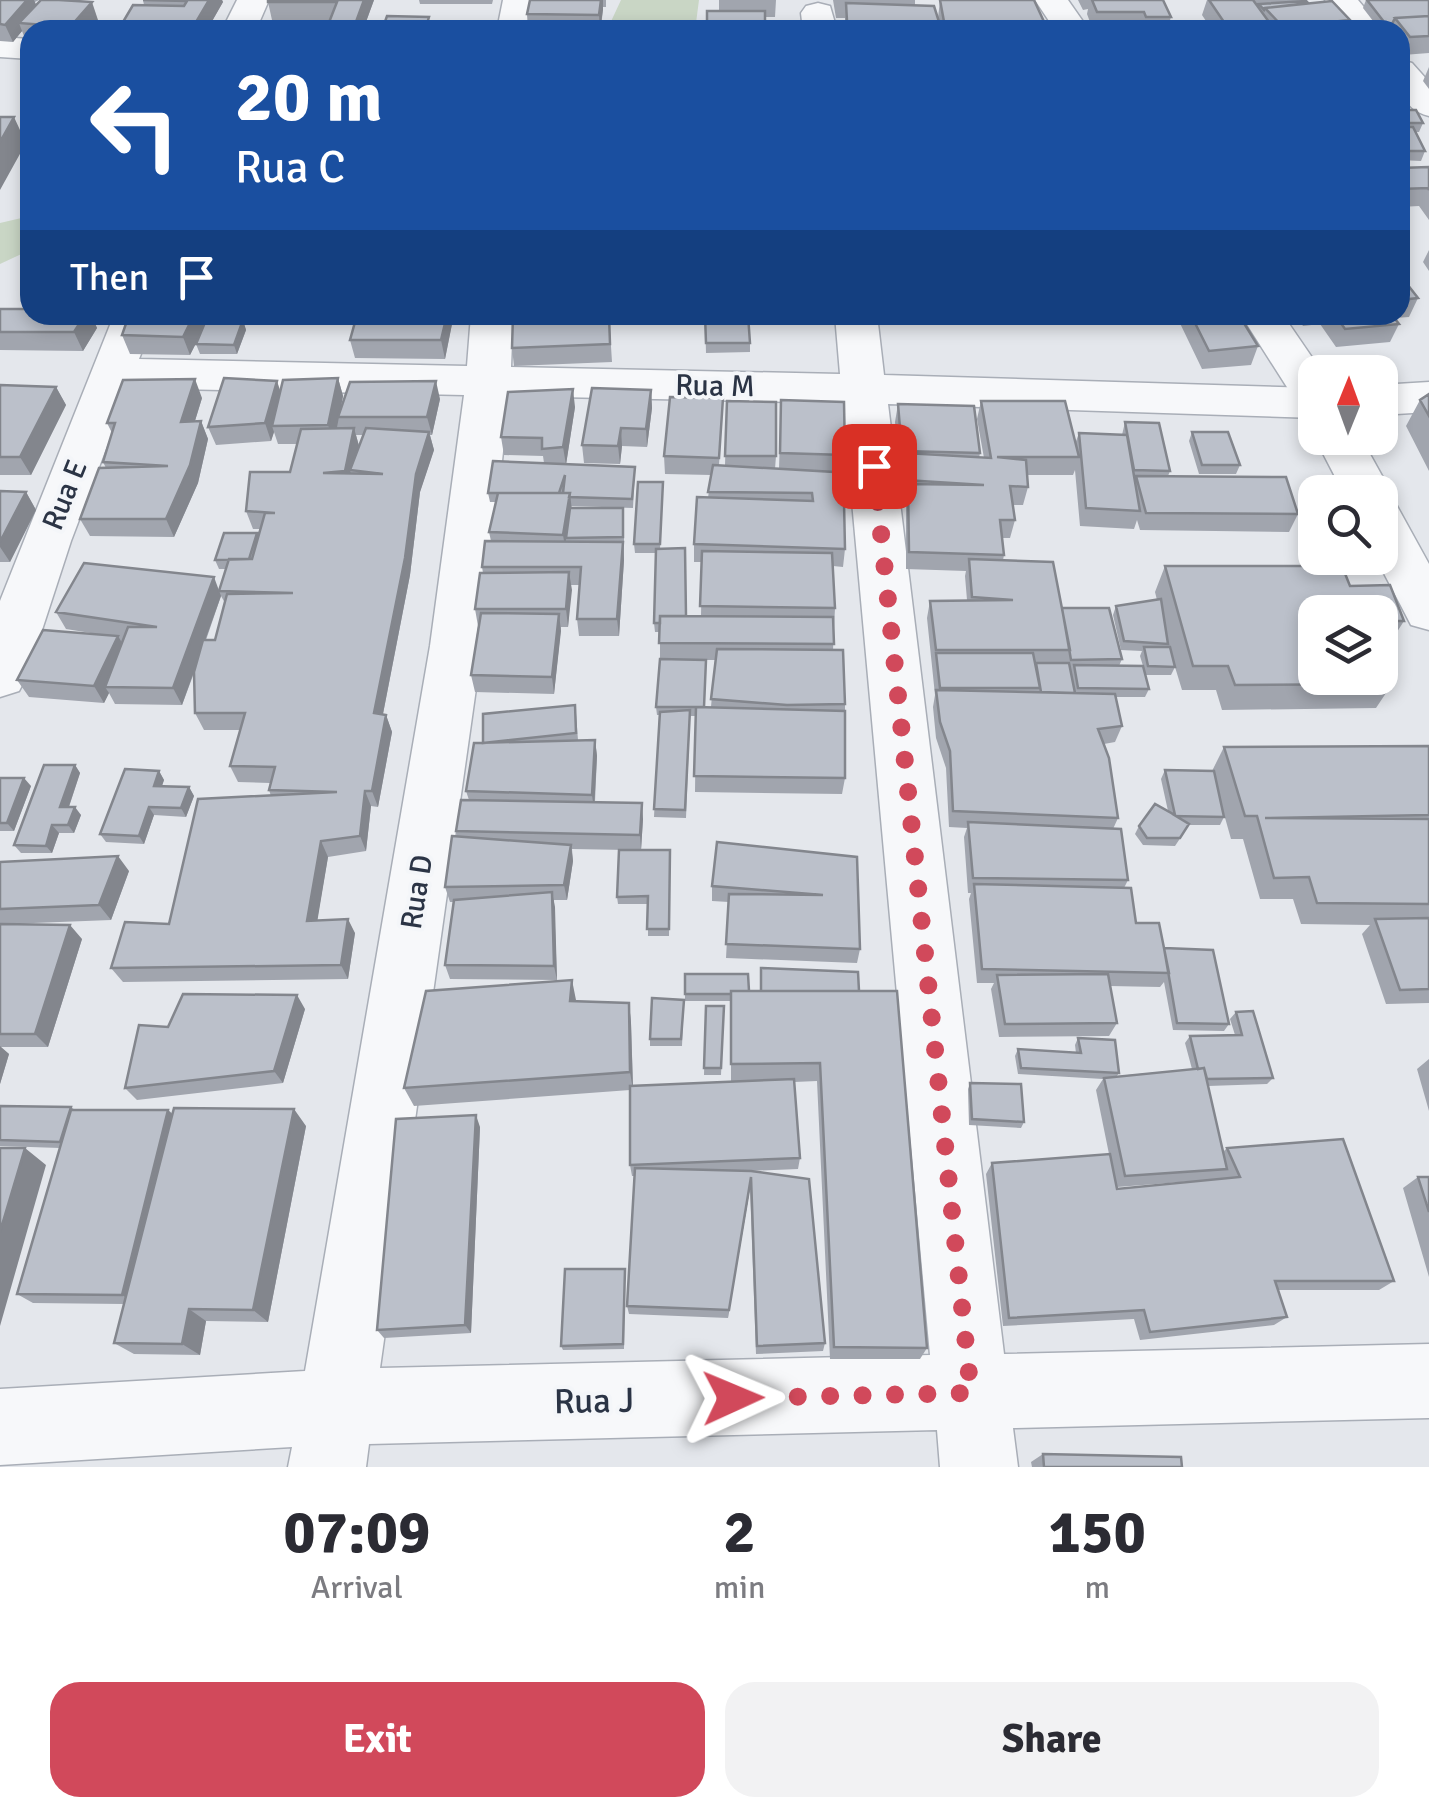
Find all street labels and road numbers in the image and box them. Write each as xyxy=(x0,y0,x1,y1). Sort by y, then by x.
street label: Rua M xyxy=(675,367,755,405)
street label: Rua E xyxy=(34,454,96,536)
street label: Rua D xyxy=(393,852,441,932)
street label: Rua J xyxy=(553,1379,635,1423)

